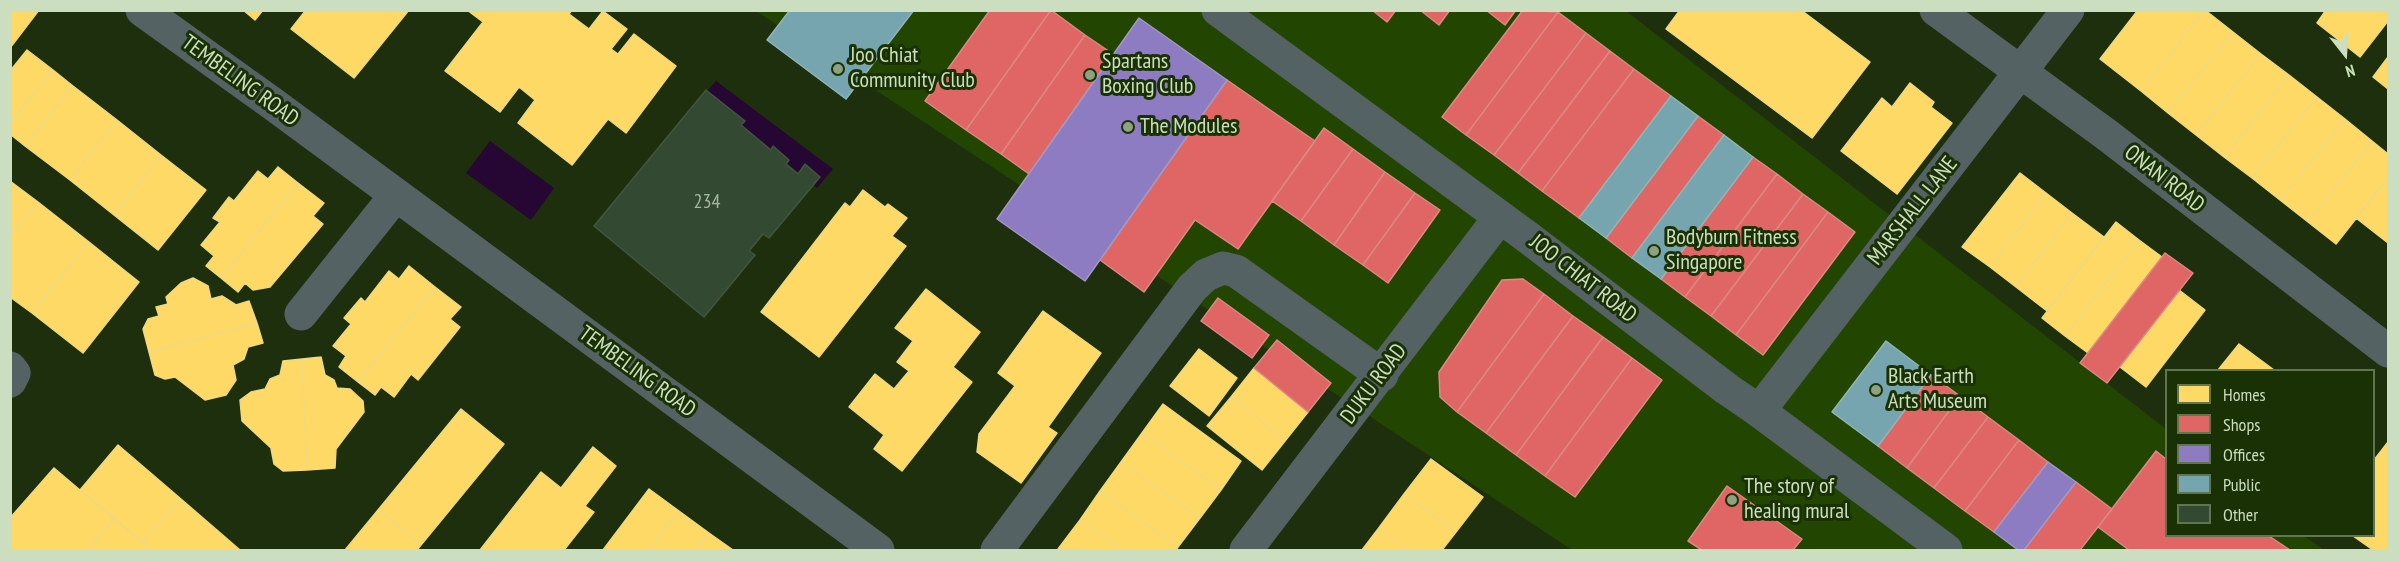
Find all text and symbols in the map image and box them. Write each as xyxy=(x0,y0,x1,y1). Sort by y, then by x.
north arrow xyxy=(2315,24,2375,84)
street label: TEMBELING ROAD xyxy=(176,30,304,132)
place label: Joo Chiat Community Club xyxy=(850,43,975,94)
place label: Spartans Boxing Club xyxy=(1102,49,1193,100)
text: N xyxy=(2343,60,2357,82)
marker: Joo Chiat Community Club xyxy=(831,62,845,76)
marker: Spartans Boxing Club xyxy=(1083,68,1097,82)
place label: The Modules xyxy=(1140,114,1238,140)
marker: The Modules xyxy=(1121,120,1135,134)
street label: ONAN ROAD xyxy=(2119,140,2209,218)
street label: MARSHALL LANE xyxy=(1862,151,1964,271)
house number: 234 xyxy=(694,190,720,214)
place label: Bodyburn Fitness Singapore xyxy=(1666,225,1797,276)
street label: JOO CHIAT ROAD xyxy=(1524,229,1642,329)
marker: Bodyburn Fitness Singapore xyxy=(1647,244,1661,258)
street label: TEMBELING ROAD xyxy=(573,321,701,423)
street label: DUKU ROAD xyxy=(1335,339,1413,429)
place label: Black Earth Arts Museum xyxy=(1888,364,1987,416)
legend xyxy=(2165,369,2375,537)
marker: Black Earth Arts Museum xyxy=(1869,383,1883,397)
text: Homes xyxy=(2223,383,2266,406)
text: Shops xyxy=(2223,413,2260,436)
text: Offices xyxy=(2223,443,2265,466)
text: Public xyxy=(2223,473,2261,496)
place label: The story of healing mural xyxy=(1744,474,1849,526)
marker: The story of healing mural xyxy=(1725,493,1739,507)
text: Other xyxy=(2223,503,2258,526)

